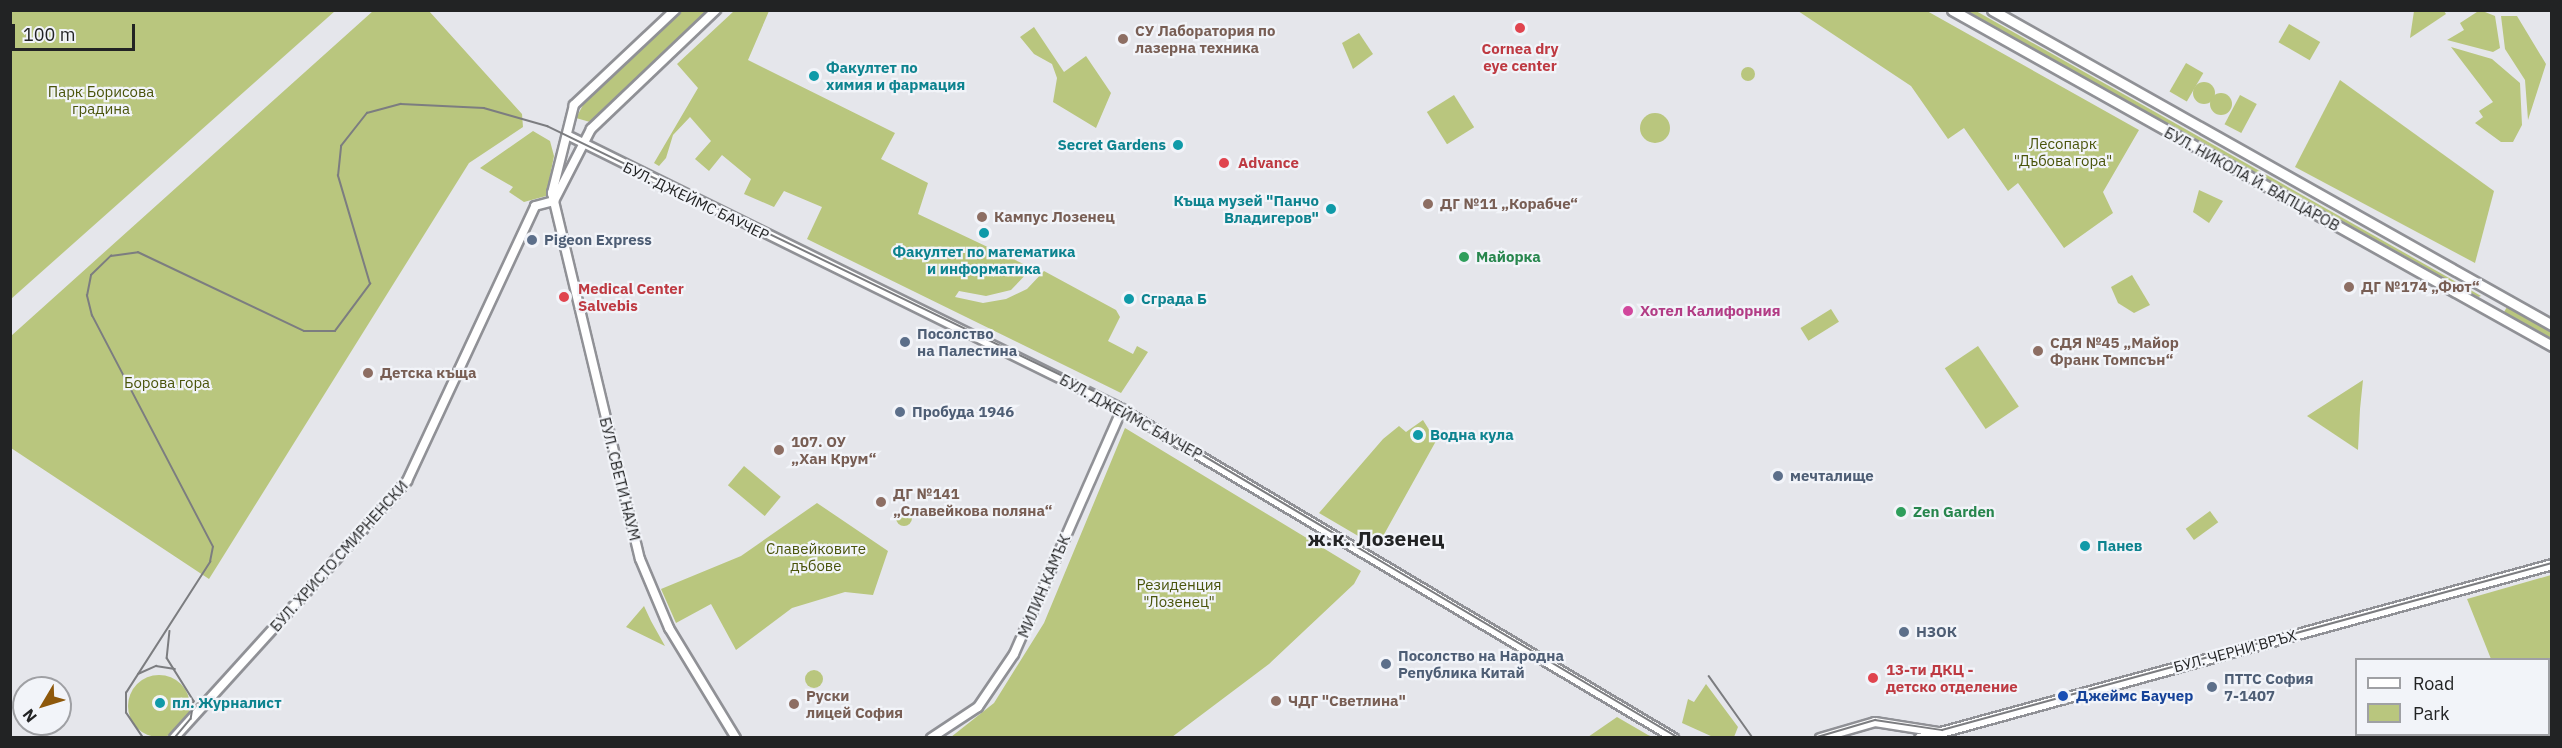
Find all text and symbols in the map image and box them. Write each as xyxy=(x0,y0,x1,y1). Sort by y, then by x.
scale bar xyxy=(15,12,138,50)
marker: Cornea dry eye center xyxy=(1511,19,1529,37)
place label: СУ Лаборатория по лазерна техника xyxy=(1135,21,1275,56)
text: 100 m xyxy=(23,23,75,46)
marker: СУ Лаборатория по лазерна техника xyxy=(1116,32,1130,46)
place label: Cornea dry eye center xyxy=(1481,39,1559,74)
place label: Факултет по химия и фармация xyxy=(826,58,965,93)
marker: Факултет по химия и фармация xyxy=(807,69,821,83)
park label: Парк Борисова градина xyxy=(48,82,154,117)
street label: БУЛ. НИКОЛА Й. ВАПЦАРОВ xyxy=(2161,123,2343,235)
park label: Лесопарк "Дъбова гора" xyxy=(2014,134,2112,169)
place label: Secret Gardens xyxy=(1057,136,1166,154)
marker: Secret Gardens xyxy=(1171,138,1185,152)
marker: Advance xyxy=(1215,154,1233,172)
place label: Advance xyxy=(1238,154,1299,172)
street label: БУЛ. ДЖЕЙМС БАУЧЕР xyxy=(620,158,772,244)
place label: Къща музей "Панчо Владигеров" xyxy=(1173,191,1319,226)
place label: ДГ №11 „Корабче“ xyxy=(1440,195,1578,213)
marker: ДГ №11 „Корабче“ xyxy=(1421,197,1435,211)
marker: Къща музей "Панчо Владигеров" xyxy=(1324,202,1338,216)
place label: Кампус Лозенец xyxy=(994,208,1115,226)
marker: Кампус Лозенец xyxy=(975,210,989,224)
marker: Факултет по математика и информатика xyxy=(977,226,991,240)
place label: Pigeon Express xyxy=(544,231,652,249)
marker: Pigeon Express xyxy=(525,233,539,247)
place label: Факултет по математика и информатика xyxy=(892,242,1076,277)
place label: Майорка xyxy=(1476,248,1541,266)
marker: Майорка xyxy=(1457,250,1471,264)
place label: ДГ №174 „Фют“ xyxy=(2361,278,2480,296)
place label: Medical Center Salvebis xyxy=(578,279,684,314)
marker: ДГ №174 „Фют“ xyxy=(2342,280,2356,294)
marker: Medical Center Salvebis xyxy=(555,288,573,306)
place label: Сграда Б xyxy=(1141,290,1207,308)
marker: Сграда Б xyxy=(1122,292,1136,306)
place label: Хотел Калифорния xyxy=(1640,302,1780,320)
marker: Хотел Калифорния xyxy=(1621,304,1635,318)
place label: Посолство на Палестина xyxy=(917,324,1017,359)
place label: СДЯ №45 „Майор Франк Томпсън“ xyxy=(2050,333,2179,368)
marker: Посолство на Палестина xyxy=(898,335,912,349)
marker: СДЯ №45 „Майор Франк Томпсън“ xyxy=(2031,344,2045,358)
place label: Детска къща xyxy=(380,364,476,382)
marker: Детска къща xyxy=(361,366,375,380)
street label: БУЛ. ДЖЕЙМС БАУЧЕР xyxy=(1057,370,1205,464)
park label: Борова гора xyxy=(124,374,210,392)
place label: Пробуда 1946 xyxy=(912,403,1014,421)
marker: Пробуда 1946 xyxy=(893,405,907,419)
street label: БУЛ. СВЕТИ НАУМ xyxy=(596,415,644,543)
place label: Водна кула xyxy=(1430,426,1514,444)
marker: Водна кула xyxy=(1411,428,1425,442)
place label: 107. ОУ „Хан Крум“ xyxy=(791,432,877,467)
marker: 107. ОУ „Хан Крум“ xyxy=(772,443,786,457)
place label: мечталище xyxy=(1790,467,1874,485)
marker: мечталище xyxy=(1771,469,1785,483)
street label: БУЛ. ХРИСТО СМИРНЕНСКИ xyxy=(266,477,412,635)
place label: ДГ №141 „Славейкова поляна“ xyxy=(893,484,1053,519)
marker: ДГ №141 „Славейкова поляна“ xyxy=(874,495,888,509)
place label: Zen Garden xyxy=(1913,503,1995,521)
marker: Zen Garden xyxy=(1894,505,1908,519)
district label: ж.к. Лозенец xyxy=(1308,525,1444,551)
street label: МИЛИН КАМЪК xyxy=(1014,532,1074,640)
place label: Панев xyxy=(2097,537,2142,555)
park label: Славейковите дъбове xyxy=(766,539,866,574)
marker: Панев xyxy=(2078,539,2092,553)
park label: Резиденция "Лозенец" xyxy=(1136,575,1222,610)
place label: НЗОК xyxy=(1916,623,1957,641)
marker: НЗОК xyxy=(1897,625,1911,639)
street label: БУЛ. ЧЕРНИ ВРЪХ xyxy=(2172,626,2298,676)
place label: Посолство на Народна Република Китай xyxy=(1398,646,1564,681)
marker: Посолство на Народна Република Китай xyxy=(1379,657,1393,671)
legend xyxy=(2355,658,2550,736)
place label: 13-ти ДКЦ - детско отделение xyxy=(1886,660,2018,695)
marker: 13-ти ДКЦ - детско отделение xyxy=(1864,669,1882,687)
place label: ПТТС София 7-1407 xyxy=(2224,669,2313,704)
text: Road xyxy=(2413,672,2454,695)
north arrow xyxy=(12,676,72,736)
marker: ПТТС София 7-1407 xyxy=(2205,680,2219,694)
place label: Руски лицей София xyxy=(806,686,903,721)
marker: Джеймс Баучер xyxy=(2054,687,2072,705)
place label: Джеймс Баучер xyxy=(2076,687,2193,705)
place label: ЧДГ "Светлина" xyxy=(1288,692,1406,710)
place label: пл. Журналист xyxy=(172,694,282,712)
marker: ЧДГ "Светлина" xyxy=(1269,694,1283,708)
marker: пл. Журналист xyxy=(153,696,167,710)
marker: Руски лицей София xyxy=(787,697,801,711)
text: Park xyxy=(2413,702,2449,725)
text: N xyxy=(18,705,41,727)

